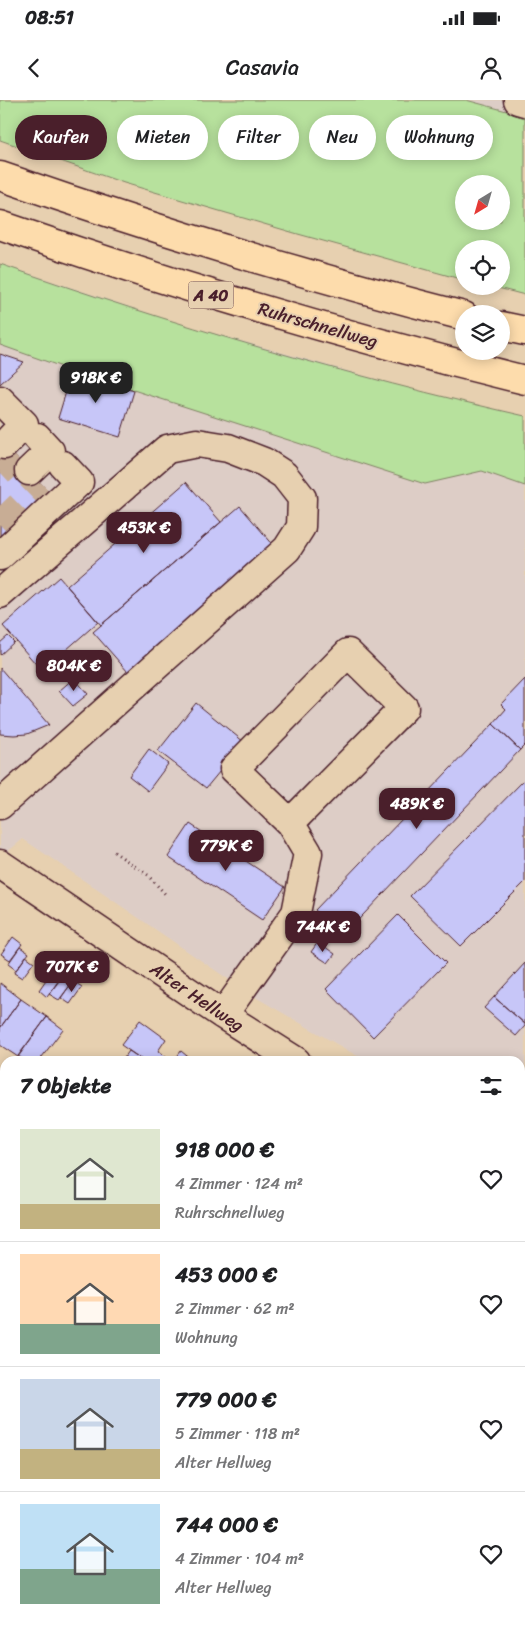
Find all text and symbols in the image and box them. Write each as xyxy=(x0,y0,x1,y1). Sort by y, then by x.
text: 08:51 xyxy=(25,1,74,34)
text: Casavia xyxy=(226,48,299,87)
icon: back xyxy=(20,54,48,82)
icon: person xyxy=(477,54,505,82)
chip: Kaufen xyxy=(15,115,107,160)
chip: Mieten xyxy=(117,115,208,160)
chip: Filter xyxy=(218,115,299,160)
chip: Neu xyxy=(309,115,376,160)
chip: Wohnung xyxy=(386,115,493,160)
north arrow xyxy=(455,175,510,230)
map controls xyxy=(455,175,510,360)
button: locate xyxy=(455,240,510,295)
road number: A 40 xyxy=(188,282,234,308)
street label: Ruhrschnellweg xyxy=(254,293,382,357)
button: layers xyxy=(455,305,510,360)
pin: 918K € xyxy=(55,362,137,404)
text: 918K € xyxy=(71,363,121,392)
pin: 453K € xyxy=(103,512,185,554)
text: 453K € xyxy=(117,513,171,542)
pin: 804K € xyxy=(33,650,115,692)
text: 804K € xyxy=(47,651,101,680)
pin: 489K € xyxy=(376,788,458,830)
text: 489K € xyxy=(390,789,444,818)
pin: 779K € xyxy=(185,830,267,872)
text: 779K € xyxy=(200,831,252,860)
pin: 744K € xyxy=(282,910,364,953)
text: 744K € xyxy=(296,912,350,941)
pin: 707K € xyxy=(31,950,113,993)
text: 707K € xyxy=(46,952,98,981)
street label: Alter Hellweg xyxy=(142,953,251,1041)
text: 7 Objekte xyxy=(20,1067,111,1105)
icon: filters xyxy=(477,1072,505,1100)
text: 918 000 € xyxy=(175,1131,274,1169)
icon: home xyxy=(60,1149,120,1209)
icon: heart xyxy=(477,1165,505,1193)
text: 4 Zimmer · 124 m² xyxy=(175,1169,303,1198)
text: Ruhrschnellweg xyxy=(175,1198,285,1227)
text: 453 000 € xyxy=(175,1256,277,1294)
icon: home xyxy=(60,1274,120,1334)
icon: heart xyxy=(477,1290,505,1318)
text: 2 Zimmer · 62 m² xyxy=(175,1294,295,1323)
text: Wohnung xyxy=(175,1323,238,1352)
text: 779 000 € xyxy=(175,1381,277,1419)
icon: home xyxy=(60,1399,120,1459)
icon: heart xyxy=(477,1415,505,1443)
text: 5 Zimmer · 118 m² xyxy=(175,1419,300,1448)
text: Alter Hellweg xyxy=(175,1448,272,1477)
text: 744 000 € xyxy=(175,1506,278,1544)
icon: home xyxy=(60,1524,120,1584)
icon: heart xyxy=(477,1540,505,1568)
text: 4 Zimmer · 104 m² xyxy=(175,1544,304,1573)
text: Alter Hellweg xyxy=(175,1573,272,1602)

